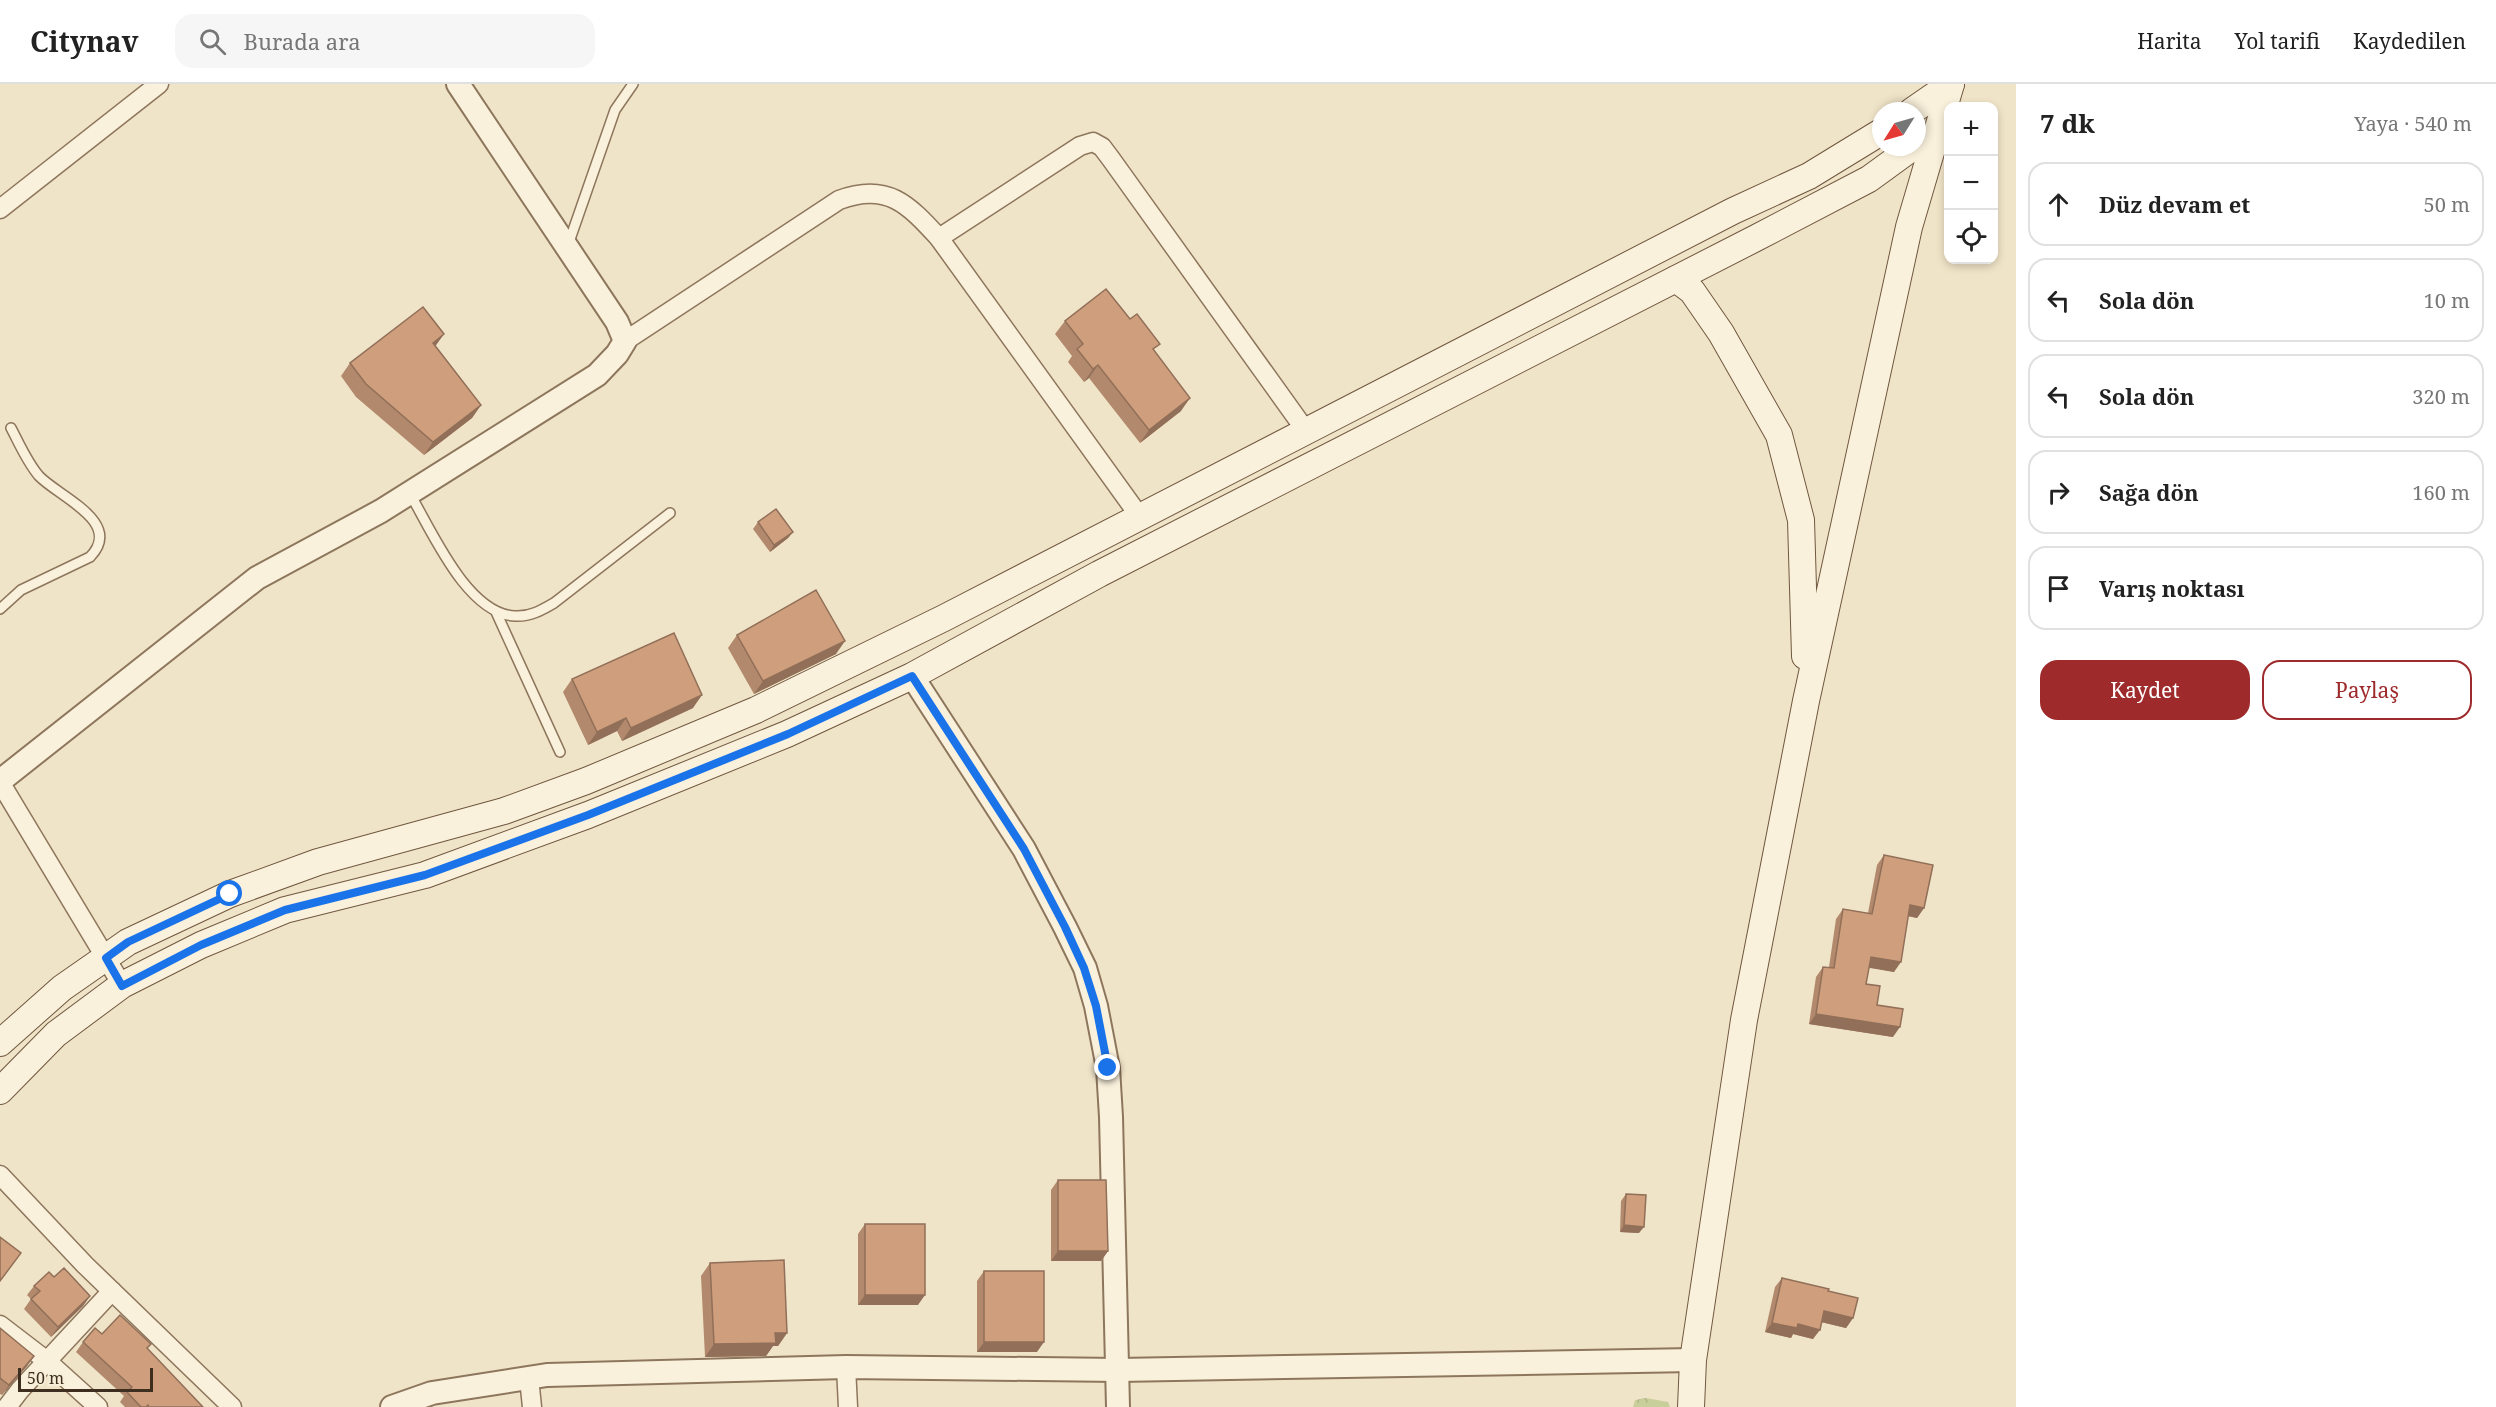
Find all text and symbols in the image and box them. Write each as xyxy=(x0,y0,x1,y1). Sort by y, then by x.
search box xyxy=(175,14,595,68)
text: Citynav xyxy=(30,22,139,60)
icon: search xyxy=(196,25,229,58)
text: Burada ara xyxy=(244,26,361,56)
text: Harita xyxy=(2137,27,2201,55)
text: Yol tarifi xyxy=(2234,27,2320,55)
text: Kaydedilen xyxy=(2353,27,2466,55)
north arrow xyxy=(1872,102,1926,156)
map controls xyxy=(1944,102,1998,264)
button: + xyxy=(1944,102,1998,156)
text: 7 dk xyxy=(2040,105,2095,141)
text: Yaya · 540 m xyxy=(2354,110,2472,137)
button: − xyxy=(1944,156,1998,210)
icon: ahead xyxy=(2042,188,2075,221)
text: Düz devam et xyxy=(2099,189,2250,219)
text: 50 m xyxy=(2424,191,2470,218)
button: locate xyxy=(1944,210,1998,264)
icon: left xyxy=(2042,284,2075,317)
text: Sola dön xyxy=(2099,285,2194,315)
text: 10 m xyxy=(2424,287,2470,314)
icon: left xyxy=(2042,380,2075,413)
text: Sola dön xyxy=(2099,381,2194,411)
text: 320 m xyxy=(2412,383,2470,410)
icon: right xyxy=(2042,476,2075,509)
text: Sağa dön xyxy=(2099,477,2199,507)
text: 160 m xyxy=(2412,479,2470,506)
icon: arrive xyxy=(2042,572,2075,605)
text: Varış noktası xyxy=(2099,573,2244,603)
button: Kaydet xyxy=(2040,660,2250,720)
button: Paylaş xyxy=(2262,660,2472,720)
route start xyxy=(216,880,242,906)
route end xyxy=(1094,1054,1120,1080)
scale bar xyxy=(18,1365,153,1392)
text: 50 m xyxy=(27,1367,64,1389)

